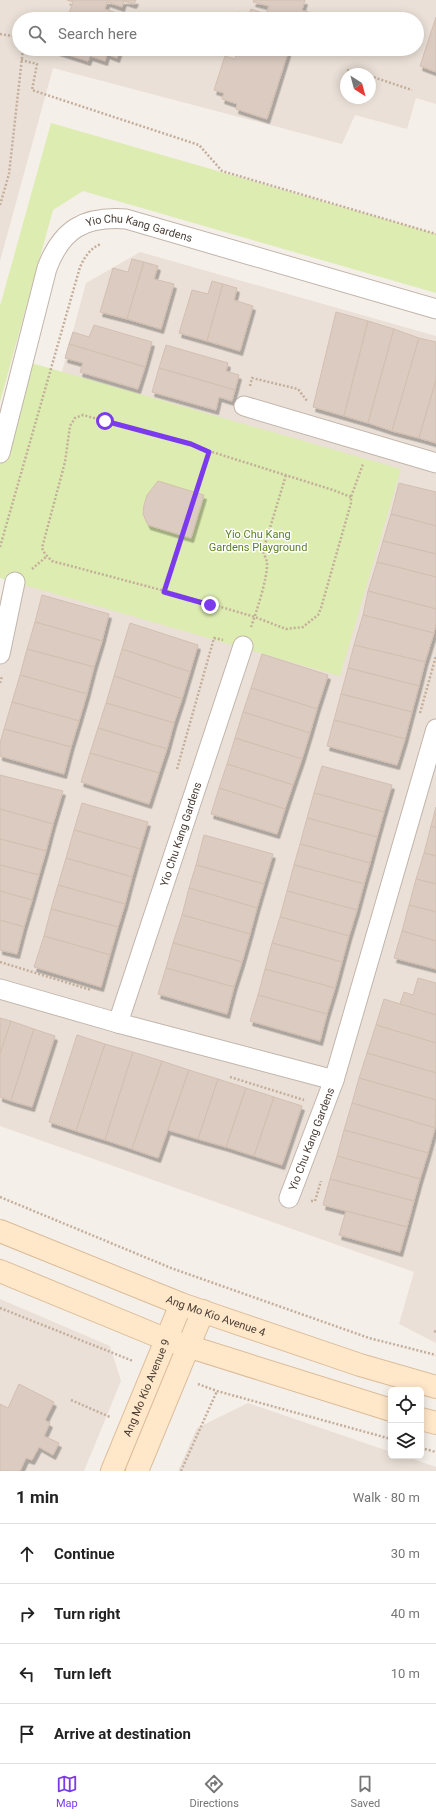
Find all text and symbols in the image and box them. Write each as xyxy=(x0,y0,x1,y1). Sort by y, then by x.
search box xyxy=(12,12,424,56)
icon: search xyxy=(26,23,48,45)
text: Search here xyxy=(58,25,137,43)
north arrow xyxy=(340,68,376,104)
street label: Yio Chu Kang Gardens xyxy=(84,213,194,245)
route start xyxy=(96,412,114,430)
park label: Yio Chu Kang Gardens Playground xyxy=(209,528,307,554)
route end xyxy=(201,596,219,614)
street label: Yio Chu Kang Gardens xyxy=(158,780,205,888)
street label: Yio Chu Kang Gardens xyxy=(286,1086,338,1193)
street label: Ang Mo Kio Avenue 4 xyxy=(164,1293,267,1339)
street label: Ang Mo Kio Avenue 9 xyxy=(121,1337,173,1439)
map controls xyxy=(388,1387,424,1459)
button: locate xyxy=(388,1387,424,1423)
button: layers xyxy=(388,1423,424,1459)
text: 1 min xyxy=(16,1487,59,1507)
text: Walk · 80 m xyxy=(353,1490,420,1505)
icon: ahead xyxy=(16,1543,38,1565)
text: Continue xyxy=(54,1545,115,1563)
text: 30 m xyxy=(391,1546,420,1561)
icon: right xyxy=(16,1603,38,1625)
text: Turn right xyxy=(54,1605,120,1623)
text: 40 m xyxy=(391,1606,420,1621)
icon: left xyxy=(16,1663,38,1685)
text: Turn left xyxy=(54,1665,111,1683)
text: 10 m xyxy=(391,1666,420,1681)
icon: arrive xyxy=(16,1723,38,1745)
text: Arrive at destination xyxy=(54,1725,191,1743)
tab: Map xyxy=(56,1773,78,1810)
tab: Directions xyxy=(189,1773,239,1810)
tab: Saved xyxy=(350,1773,380,1810)

